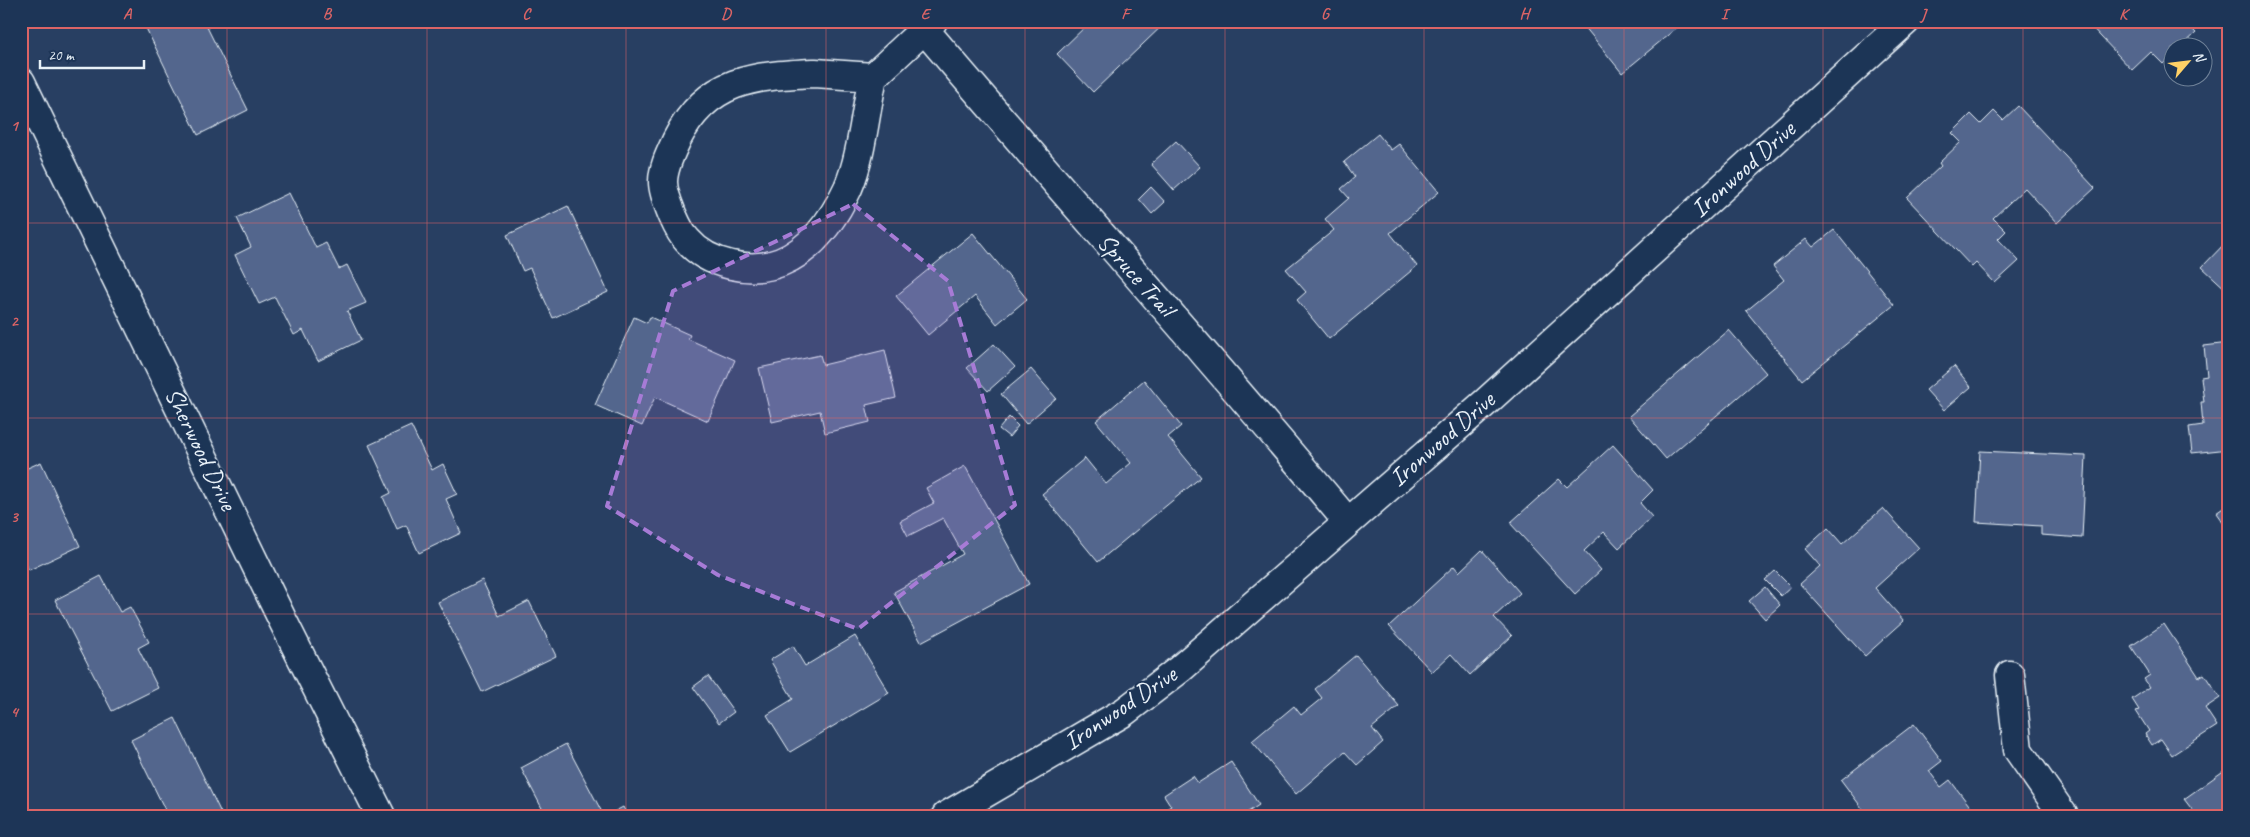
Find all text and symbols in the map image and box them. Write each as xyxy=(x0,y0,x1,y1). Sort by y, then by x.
text: A xyxy=(123,4,133,24)
text: B xyxy=(323,4,333,24)
text: C xyxy=(522,4,532,24)
text: D xyxy=(721,4,732,24)
text: E xyxy=(921,4,932,24)
text: F xyxy=(1121,4,1132,24)
text: G xyxy=(1321,4,1331,24)
text: H xyxy=(1519,4,1531,24)
text: I xyxy=(1721,4,1731,24)
text: J xyxy=(1919,4,1928,24)
text: K xyxy=(2119,4,2131,24)
scale bar xyxy=(40,38,144,70)
north arrow xyxy=(2162,38,2212,88)
text: 20 m xyxy=(48,46,75,65)
text: N xyxy=(2189,48,2210,66)
street label: Ironwood Drive xyxy=(1684,112,1803,224)
text: 1 xyxy=(10,116,19,136)
street label: Spruce Trail xyxy=(1090,227,1185,327)
text: 2 xyxy=(10,311,19,331)
street label: Sherwood Drive xyxy=(158,383,245,517)
street label: Ironwood Drive xyxy=(1383,383,1503,494)
text: 3 xyxy=(10,507,19,527)
street label: Ironwood Drive xyxy=(1057,657,1184,758)
text: 4 xyxy=(10,702,19,722)

